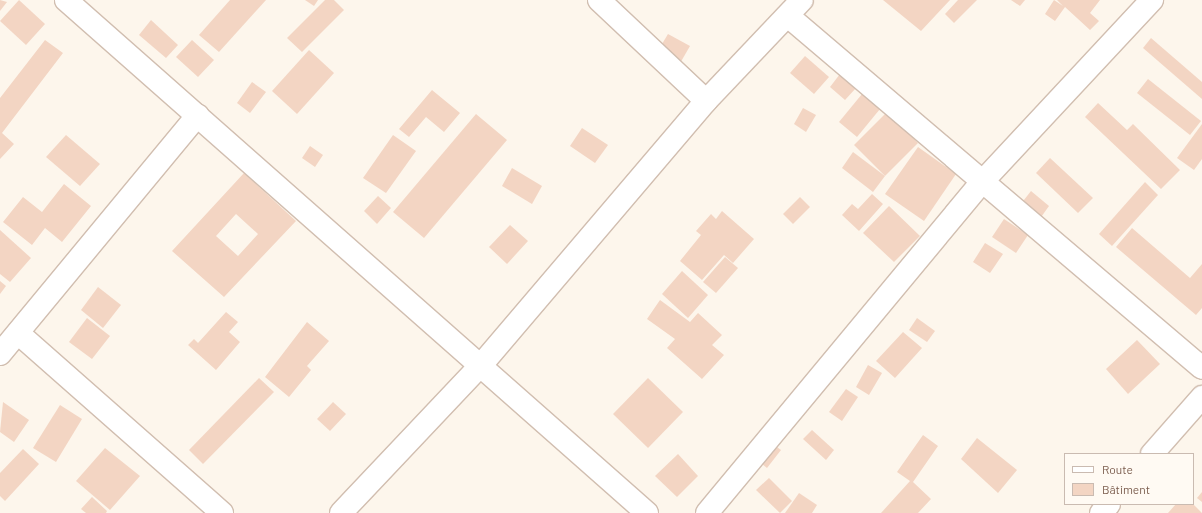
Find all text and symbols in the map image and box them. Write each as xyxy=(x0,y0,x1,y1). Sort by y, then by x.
legend xyxy=(1064,453,1194,505)
text: Route xyxy=(1102,462,1133,476)
text: Bâtiment xyxy=(1102,482,1150,496)

